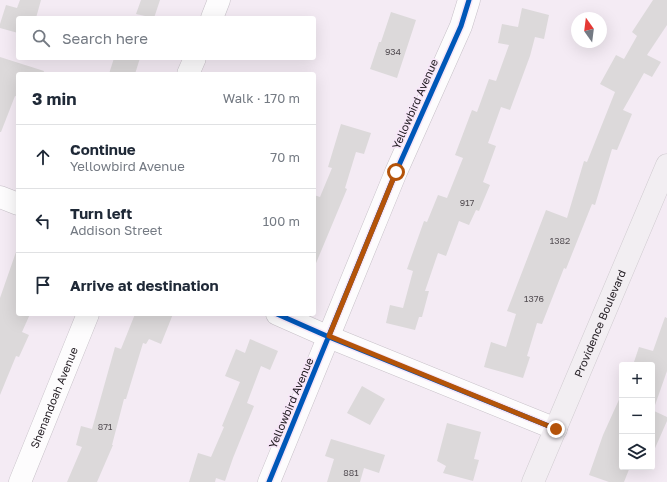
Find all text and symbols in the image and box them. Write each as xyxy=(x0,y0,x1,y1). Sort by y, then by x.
north arrow xyxy=(571,12,607,48)
search box xyxy=(16,16,316,60)
icon: search xyxy=(30,27,52,49)
text: Search here xyxy=(62,29,148,47)
house number: 934 xyxy=(385,46,402,57)
street label: Yellowbird Avenue xyxy=(389,57,440,151)
text: 3 min xyxy=(32,88,76,109)
text: Walk · 170 m xyxy=(223,90,300,106)
text: Continue xyxy=(70,140,136,158)
icon: ahead xyxy=(32,146,54,168)
text: 70 m xyxy=(270,149,300,165)
text: Yellowbird Avenue xyxy=(70,158,185,174)
route start xyxy=(387,163,405,181)
house number: 917 xyxy=(460,197,475,208)
text: Turn left xyxy=(70,204,132,222)
icon: left xyxy=(32,210,54,232)
text: 100 m xyxy=(263,213,300,229)
text: Addison Street xyxy=(70,222,162,238)
house number: 1382 xyxy=(550,235,570,246)
street label: Providence Boulevard xyxy=(571,268,628,379)
icon: arrive xyxy=(32,274,54,296)
text: Arrive at destination xyxy=(70,276,219,294)
house number: 1376 xyxy=(524,293,544,304)
street label: Shenandoah Avenue xyxy=(27,345,80,450)
street label: Yellowbird Avenue xyxy=(266,356,315,450)
map controls xyxy=(619,362,655,470)
button: + xyxy=(619,362,655,398)
button: − xyxy=(619,398,655,434)
route end xyxy=(547,420,565,438)
house number: 871 xyxy=(98,421,113,432)
button: layers xyxy=(619,434,655,470)
house number: 881 xyxy=(343,467,359,478)

